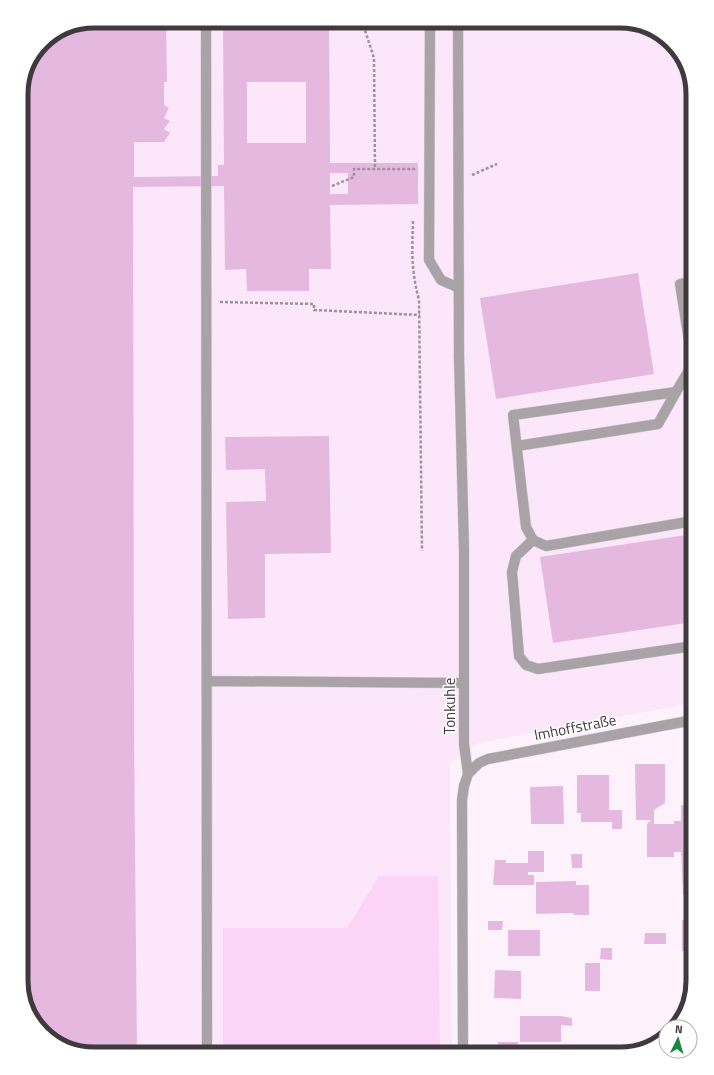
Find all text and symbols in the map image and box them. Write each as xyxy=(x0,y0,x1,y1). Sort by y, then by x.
street label: Tonkuhle xyxy=(438,678,461,734)
street label: Imhoffstraße xyxy=(532,708,618,746)
north arrow xyxy=(658,1019,698,1059)
text: N xyxy=(674,1021,683,1037)

